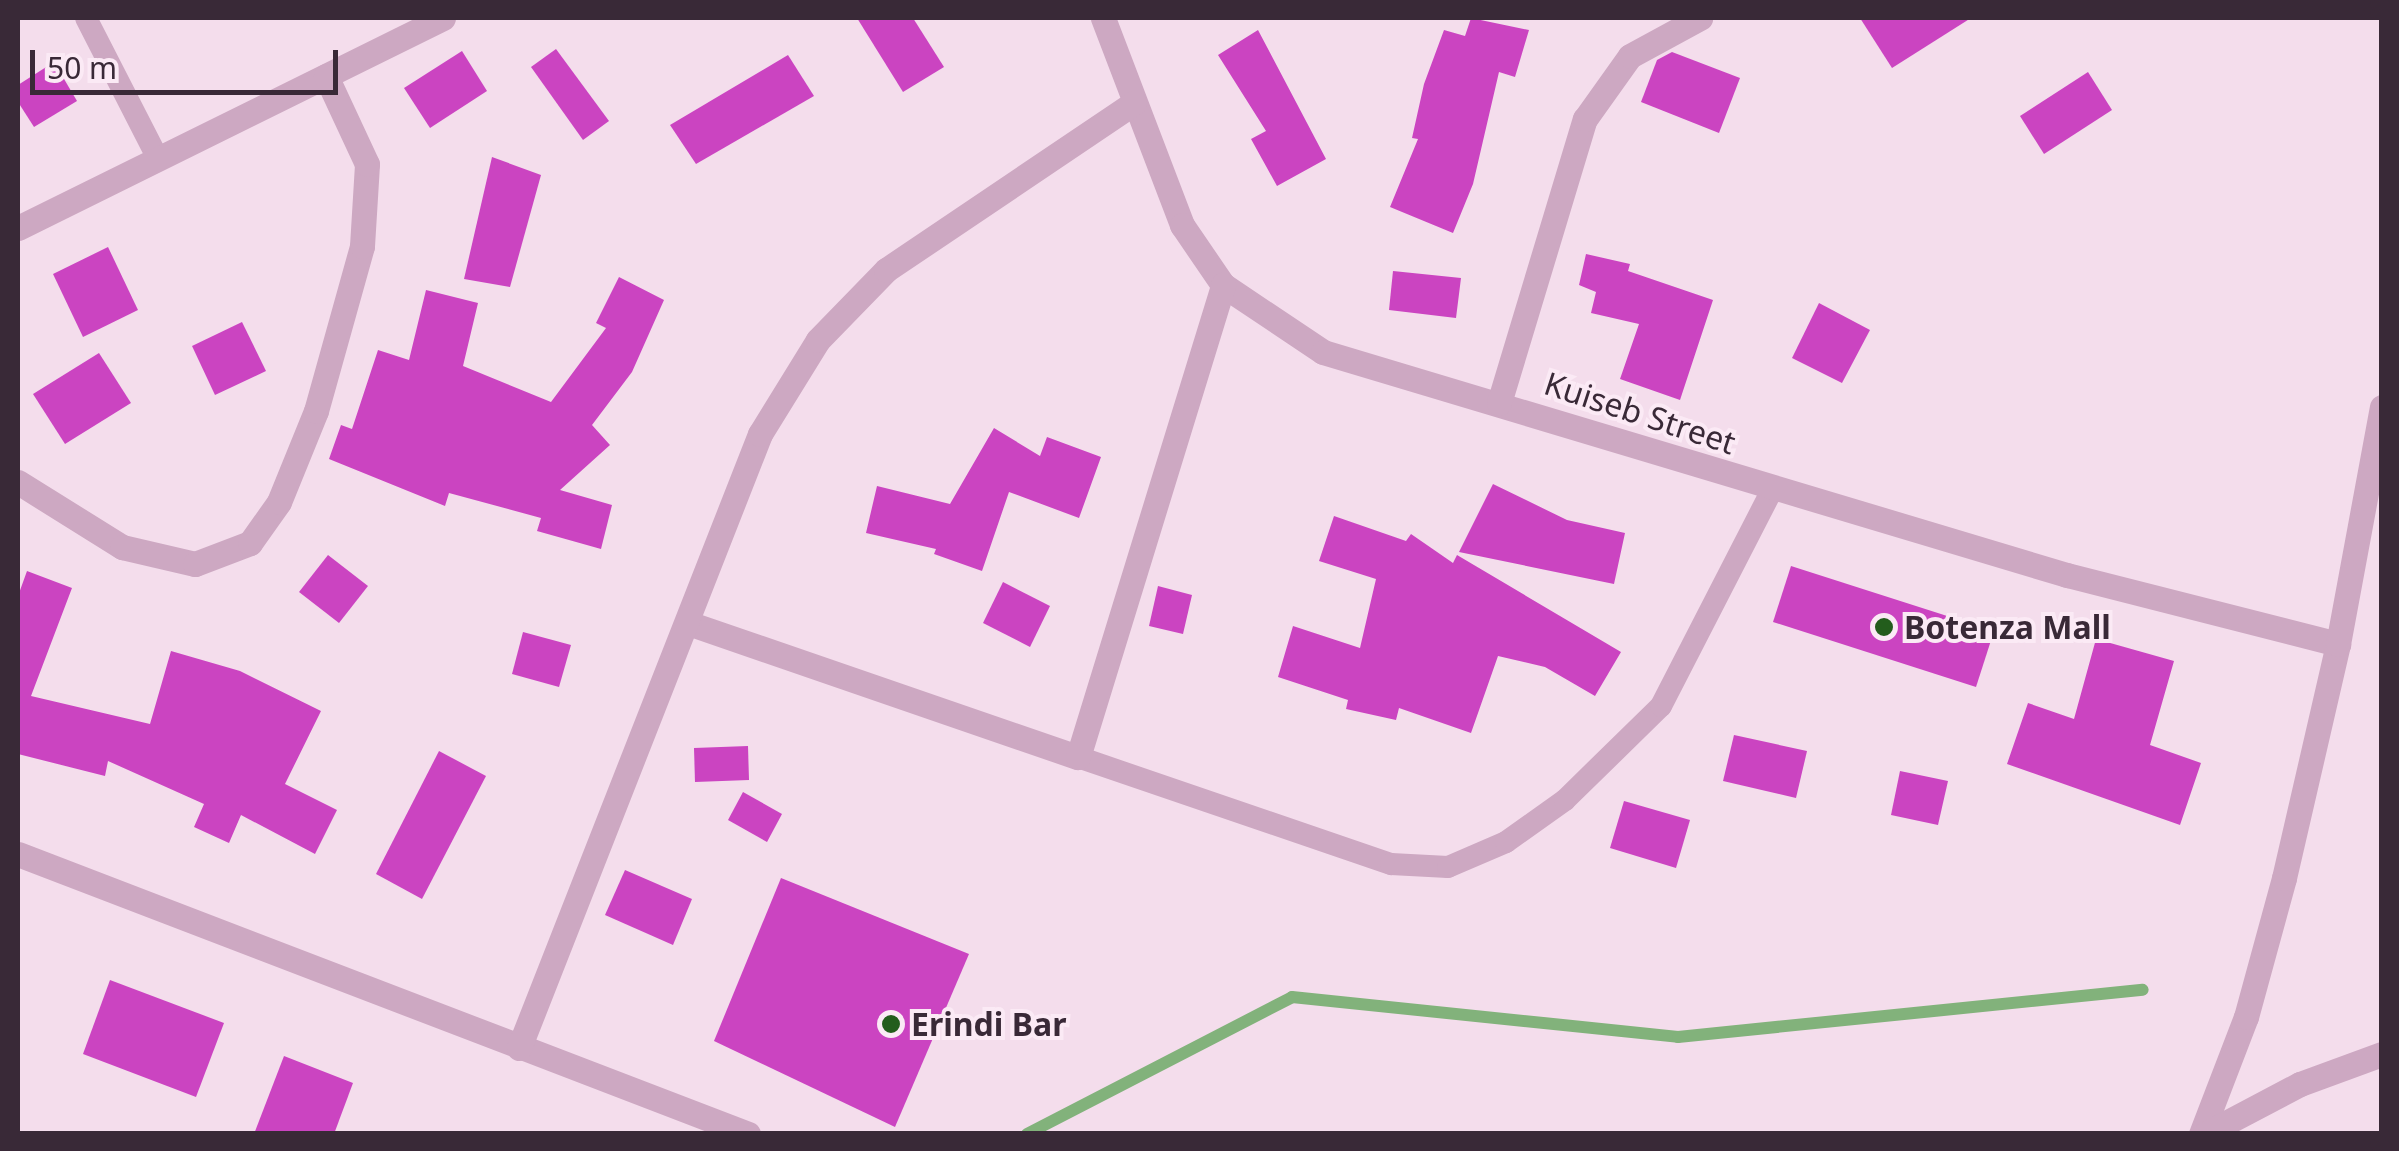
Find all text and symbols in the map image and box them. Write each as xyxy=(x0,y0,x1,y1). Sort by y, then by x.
scale bar xyxy=(35,30,342,92)
text: 50 m xyxy=(47,47,117,88)
street label: Kuiseb Street xyxy=(1540,364,1740,462)
place label: Botenza Mall xyxy=(1904,608,2111,646)
marker: Botenza Mall xyxy=(1873,616,1895,638)
place label: Erindi Bar xyxy=(911,1005,1066,1043)
marker: Erindi Bar xyxy=(880,1013,902,1035)

